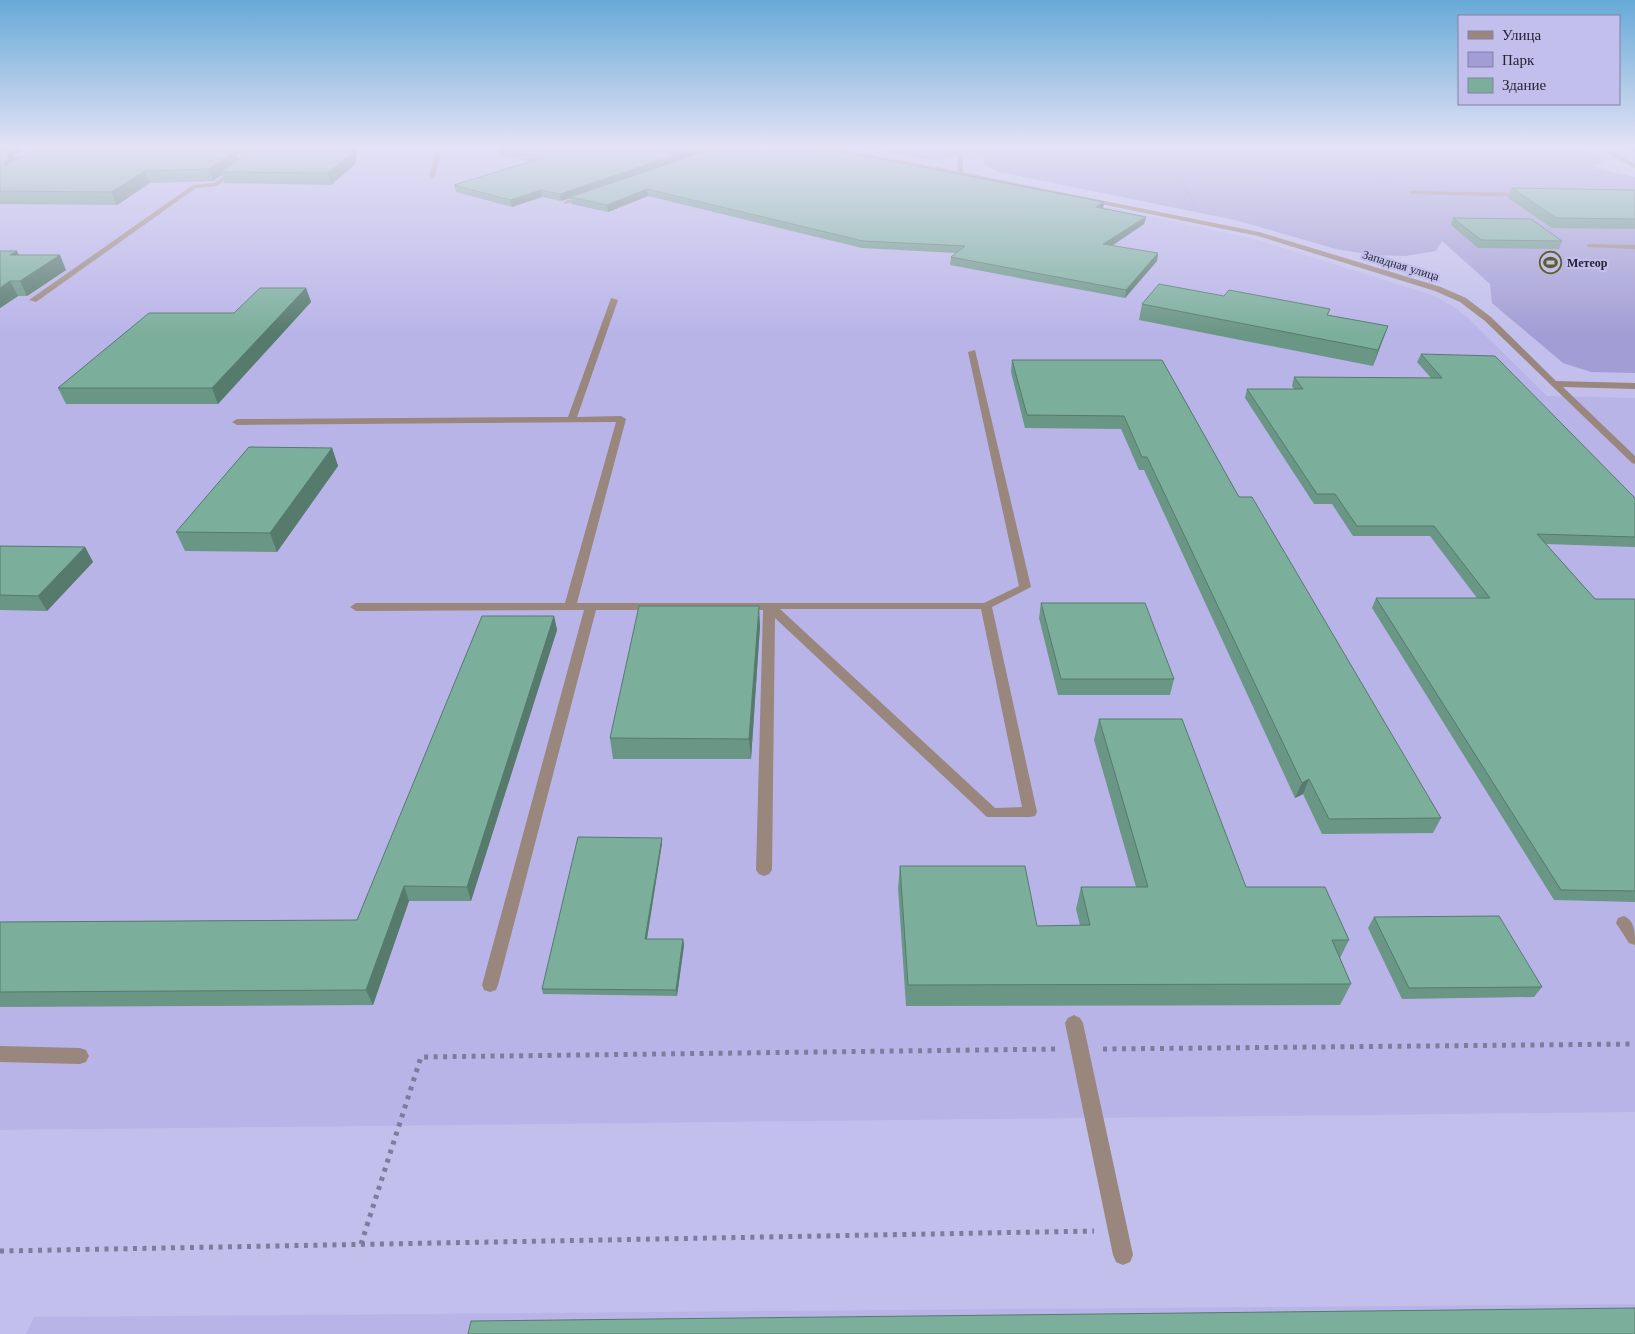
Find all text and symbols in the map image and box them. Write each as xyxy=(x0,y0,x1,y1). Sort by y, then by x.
legend xyxy=(1458,15,1620,105)
text: Улица xyxy=(1502,25,1541,44)
text: Парк xyxy=(1502,50,1535,69)
text: Здание xyxy=(1502,75,1546,94)
street label: Западная улица xyxy=(1361,246,1442,284)
sports icon: Метеор xyxy=(1539,250,1563,274)
place label: Метеор xyxy=(1567,255,1608,270)

